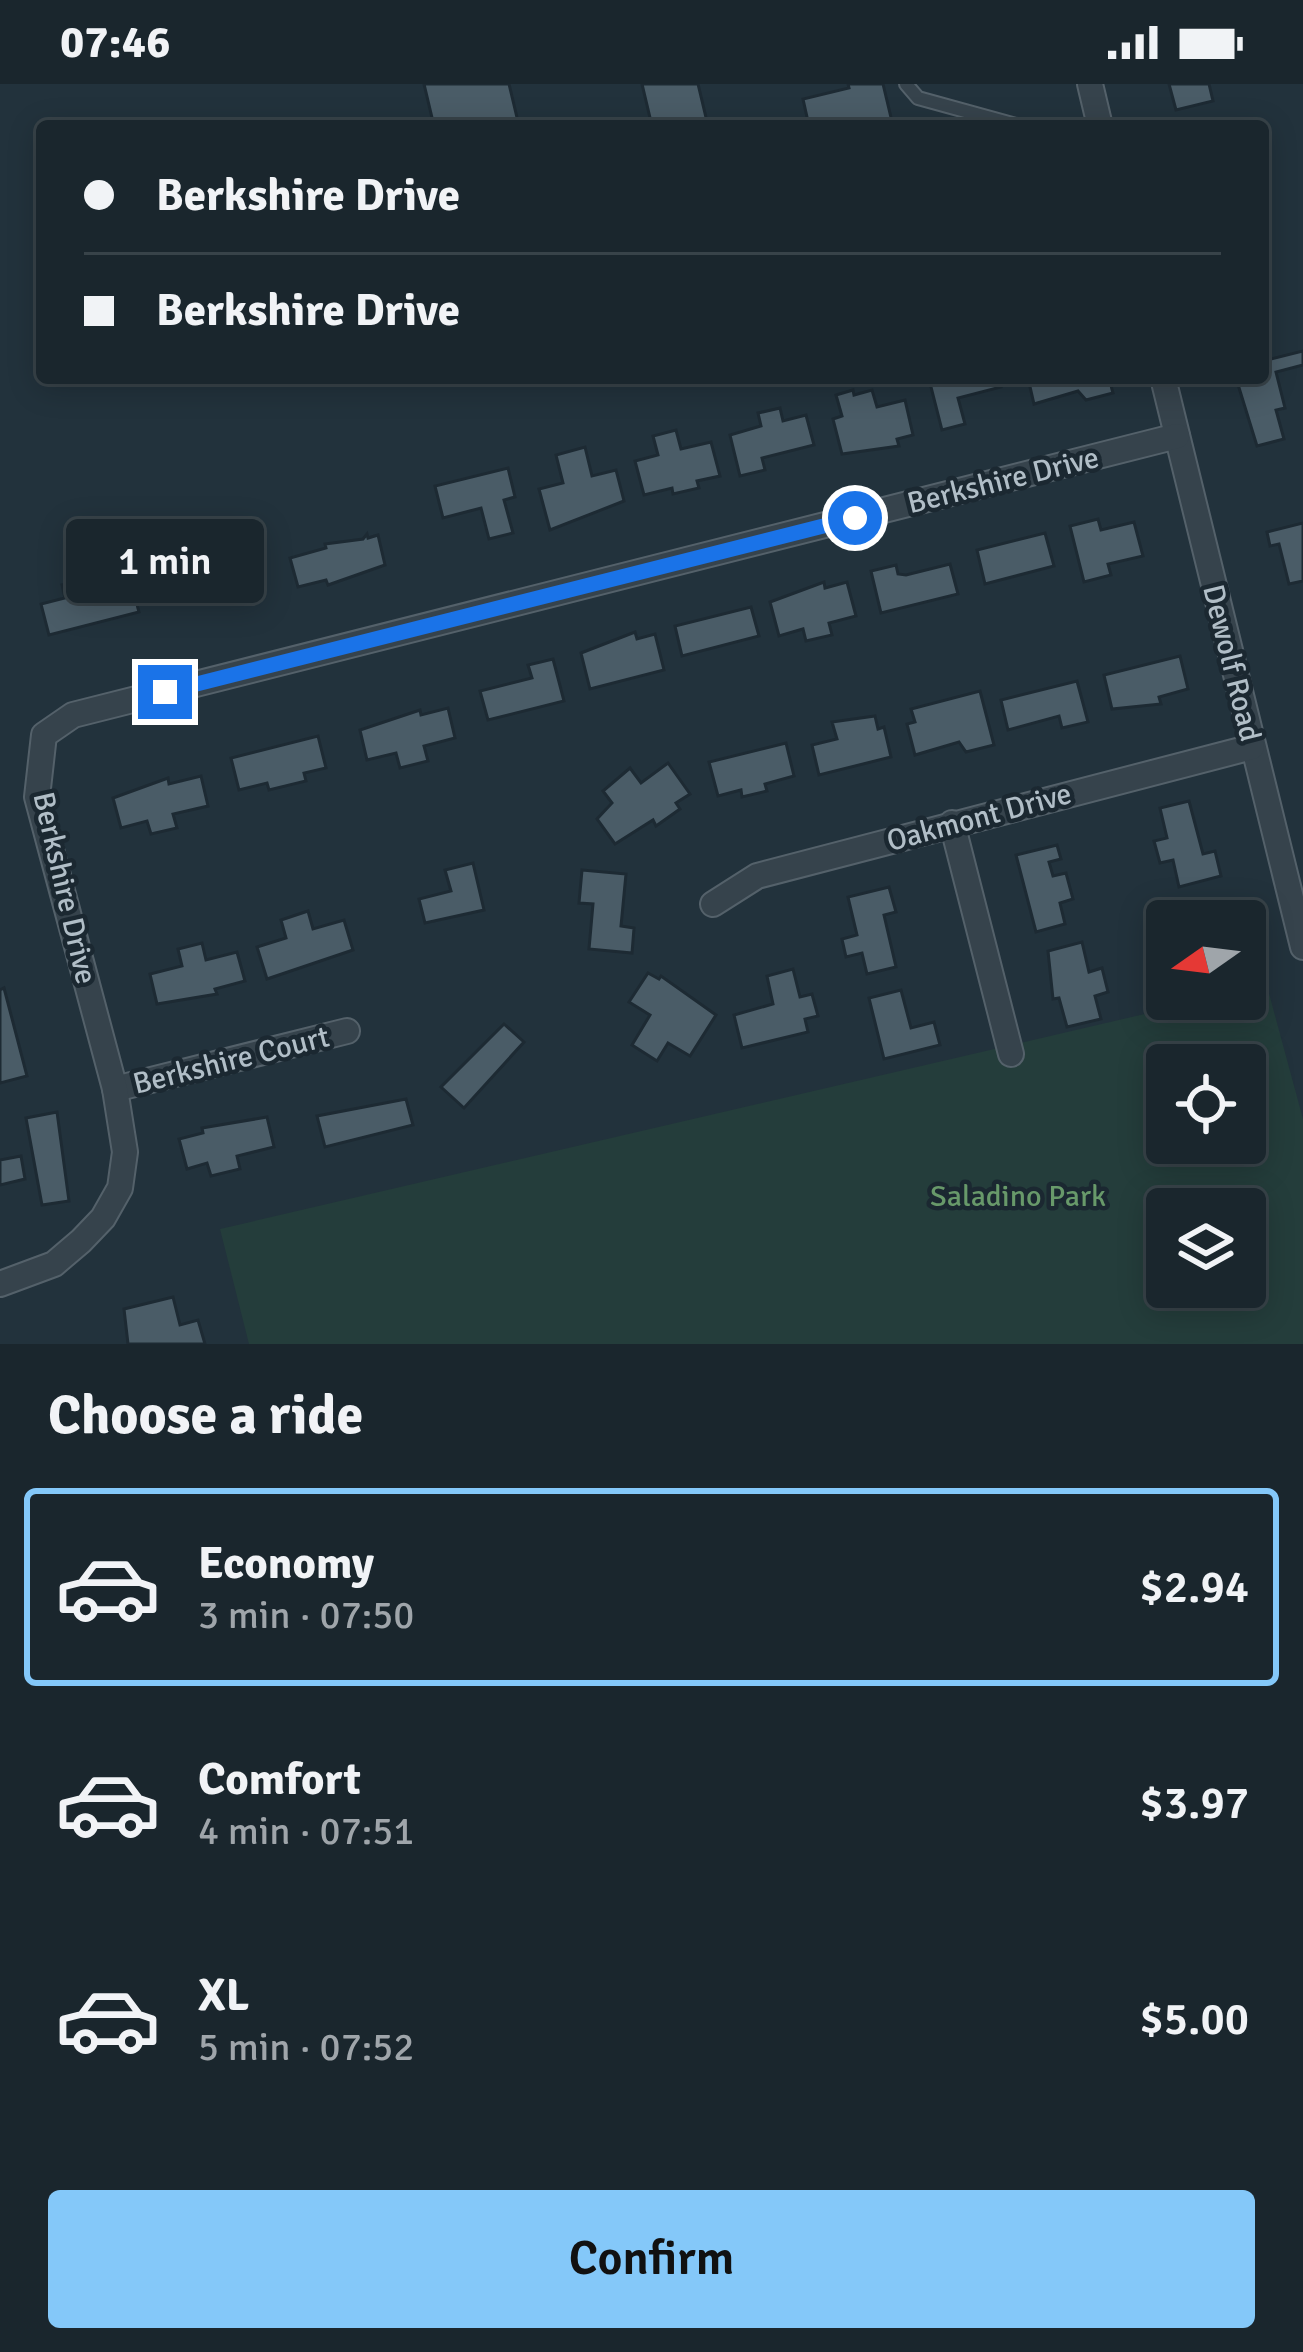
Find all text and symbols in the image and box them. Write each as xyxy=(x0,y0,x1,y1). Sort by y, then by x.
text: 07:46 xyxy=(60,15,170,70)
text: Berkshire Drive xyxy=(156,168,460,223)
text: Berkshire Drive xyxy=(156,283,460,338)
street label: Berkshire Drive xyxy=(904,439,1103,522)
route start xyxy=(828,491,882,545)
callout: 1 min xyxy=(66,518,264,602)
text: 1 min xyxy=(118,537,212,585)
street label: Dewolf Road xyxy=(1194,581,1269,745)
route end xyxy=(138,665,192,719)
street label: Oakmont Drive xyxy=(883,775,1076,860)
street label: Berkshire Drive xyxy=(24,788,105,988)
north arrow xyxy=(1146,900,1266,1020)
map controls xyxy=(1146,900,1266,1308)
street label: Berkshire Court xyxy=(129,1018,333,1103)
button: locate xyxy=(1146,1044,1266,1164)
park label: Saladino Park xyxy=(930,1178,1106,1215)
button: layers xyxy=(1146,1188,1266,1308)
text: Choose a ride xyxy=(48,1382,363,1449)
icon: car xyxy=(54,1533,162,1641)
text: Economy xyxy=(198,1536,374,1591)
text: $2.94 xyxy=(1139,1560,1249,1615)
text: 3 min · 07:50 xyxy=(198,1591,414,1639)
icon: car xyxy=(54,1749,162,1857)
text: Comfort xyxy=(198,1752,361,1807)
text: $3.97 xyxy=(1139,1776,1249,1831)
text: 4 min · 07:51 xyxy=(198,1807,414,1855)
icon: car xyxy=(54,1965,162,2073)
text: XL xyxy=(198,1968,249,2023)
text: $5.00 xyxy=(1139,1992,1249,2047)
text: 5 min · 07:52 xyxy=(198,2023,414,2071)
button: Confirm xyxy=(48,2190,1255,2328)

